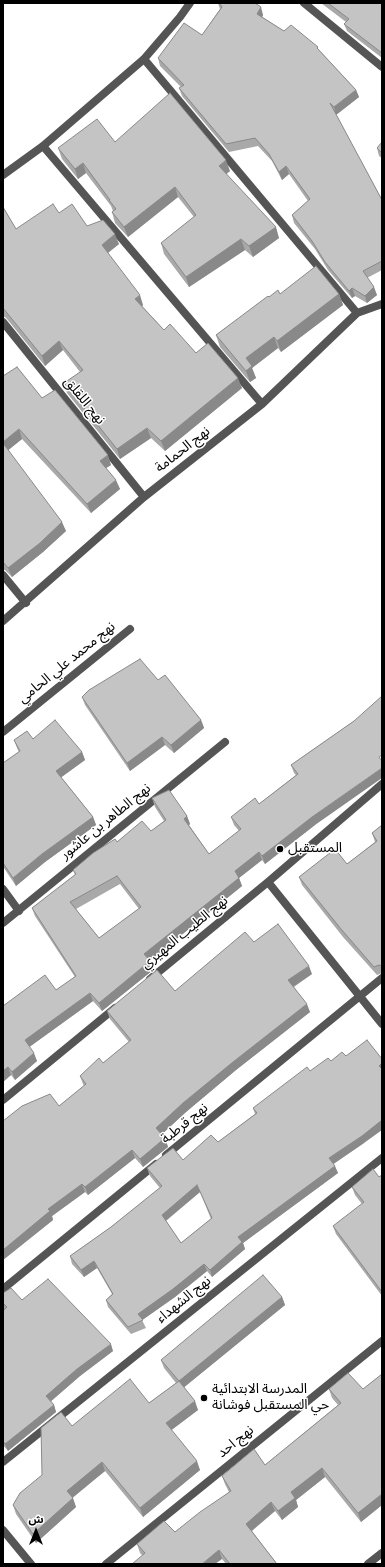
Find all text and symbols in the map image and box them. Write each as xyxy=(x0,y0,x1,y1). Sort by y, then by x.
street label: نهج اللقلق xyxy=(60,374,108,428)
street label: نهج الحمامة xyxy=(152,423,214,477)
street label: نهج محمد علي الحامي xyxy=(15,619,119,707)
street label: نهج الطاهر بن عاشور xyxy=(57,780,155,864)
place label: المستقبل xyxy=(288,841,342,857)
marker: المستقبل xyxy=(275,844,285,854)
street label: نهج الطيب المهيري xyxy=(138,893,232,973)
street label: نهج قرطبة xyxy=(158,1100,212,1148)
street label: نهج الشهداء xyxy=(153,1273,215,1327)
place label: المدرسة الابتدائية حي المستقبل فوشانة xyxy=(212,1382,329,1414)
marker: المدرسة الابتدائية حي المستقبل فوشانة xyxy=(199,1393,209,1403)
street label: نهج احد xyxy=(214,1422,258,1462)
north arrow xyxy=(16,1511,56,1551)
text: ش xyxy=(28,1511,44,1527)

